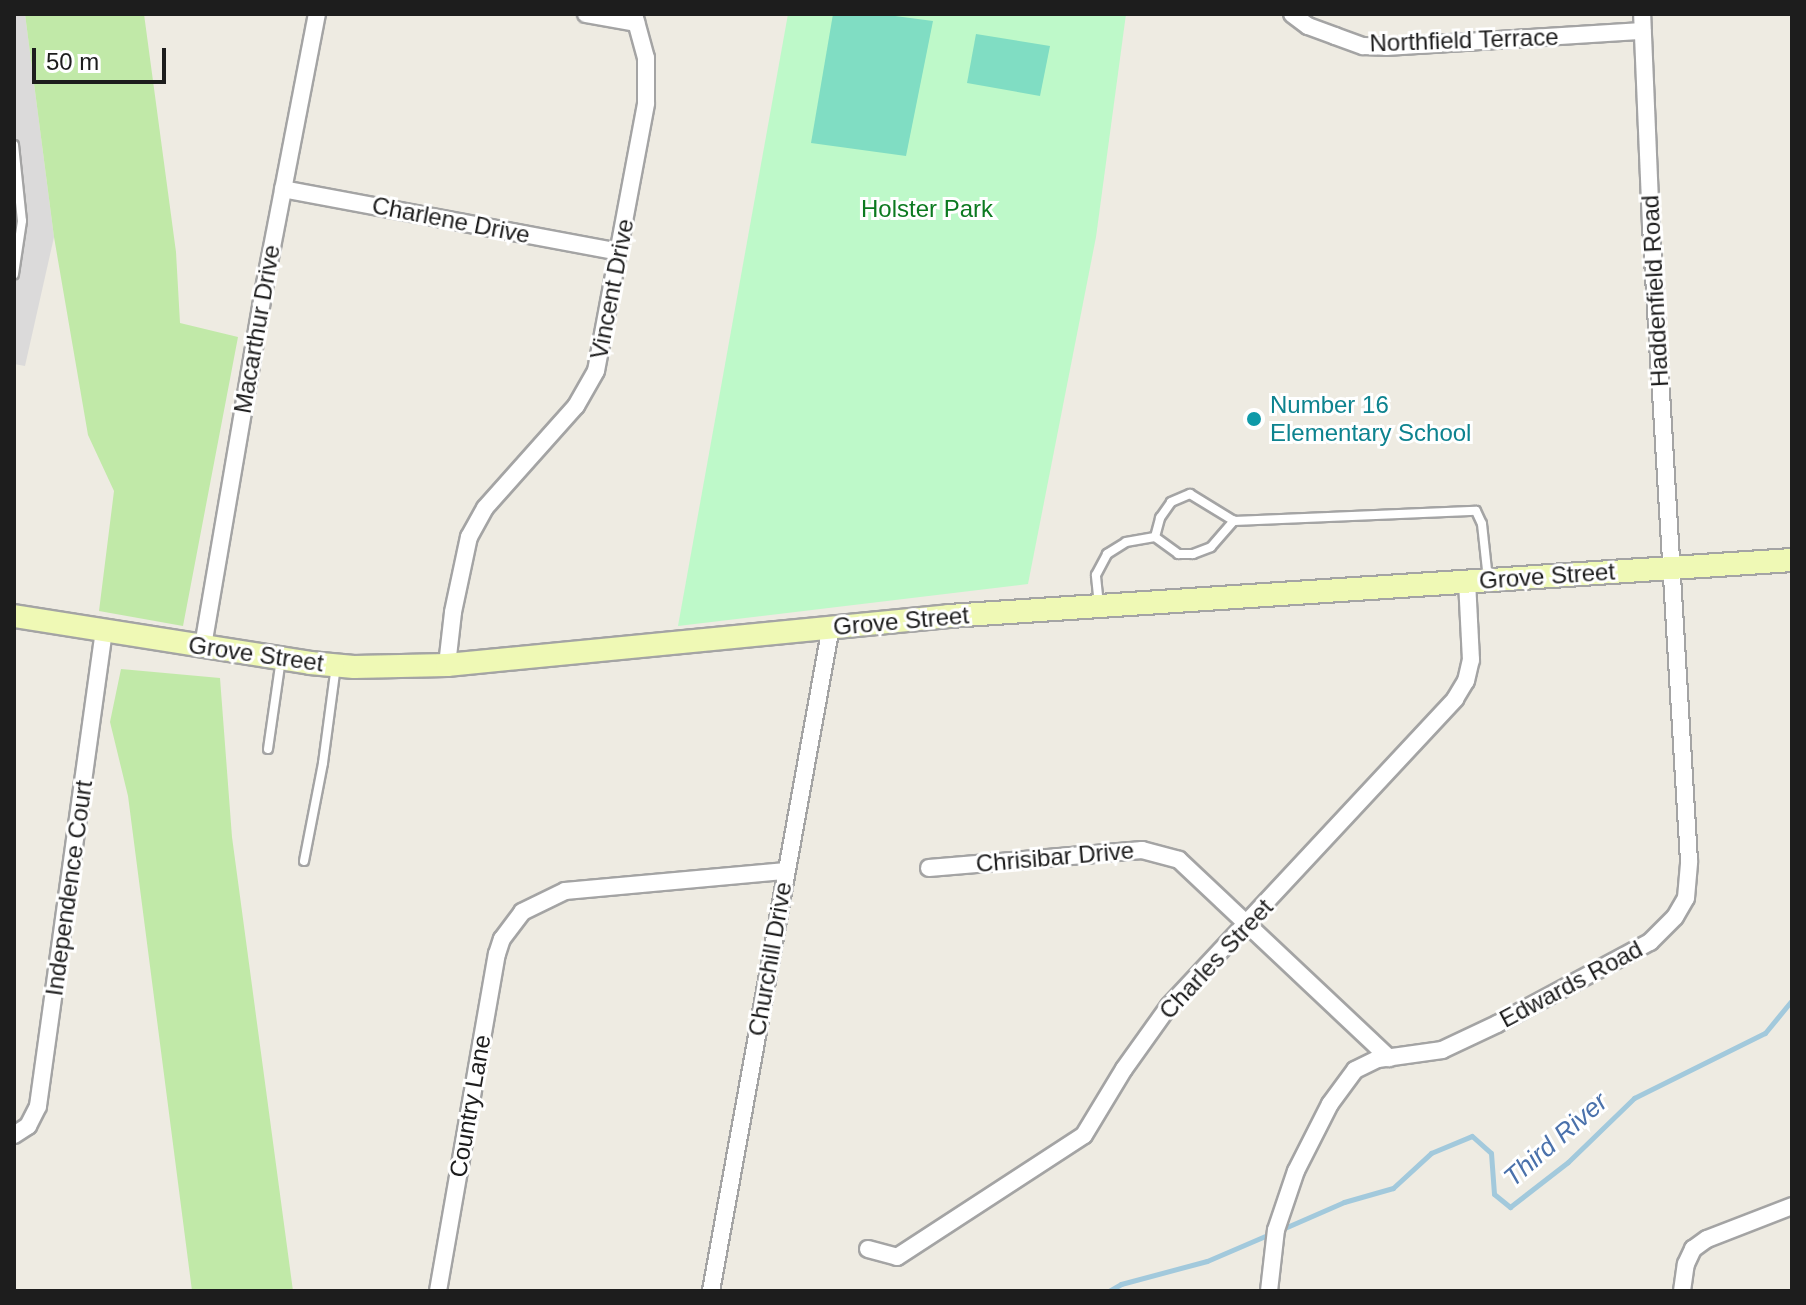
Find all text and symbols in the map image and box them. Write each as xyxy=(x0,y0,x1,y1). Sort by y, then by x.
street label: Northfield Terrace xyxy=(1369,22,1559,58)
scale bar xyxy=(36,32,170,82)
text: 50 m xyxy=(46,48,99,75)
street label: Charlene Drive xyxy=(370,191,532,249)
street label: Haddenfield Road xyxy=(1636,194,1674,388)
park label: Holster Park xyxy=(861,195,993,223)
street label: Vincent Drive xyxy=(584,216,640,362)
street label: Macarthur Drive xyxy=(228,242,286,416)
place label: Number 16 Elementary School xyxy=(1270,391,1471,447)
marker: Number 16 Elementary School xyxy=(1245,410,1263,428)
street label: Grove Street xyxy=(1478,557,1616,595)
street label: Grove Street xyxy=(832,601,970,641)
street label: Grove Street xyxy=(187,630,325,678)
street label: Independence Court xyxy=(40,778,98,998)
street label: Chrisibar Drive xyxy=(975,836,1135,878)
street label: Churchill Drive xyxy=(742,880,798,1038)
street label: Charles Street xyxy=(1153,893,1279,1025)
street label: Edwards Road xyxy=(1495,934,1647,1034)
street label: Country Lane xyxy=(443,1033,497,1179)
water label: Third River xyxy=(1498,1087,1614,1193)

